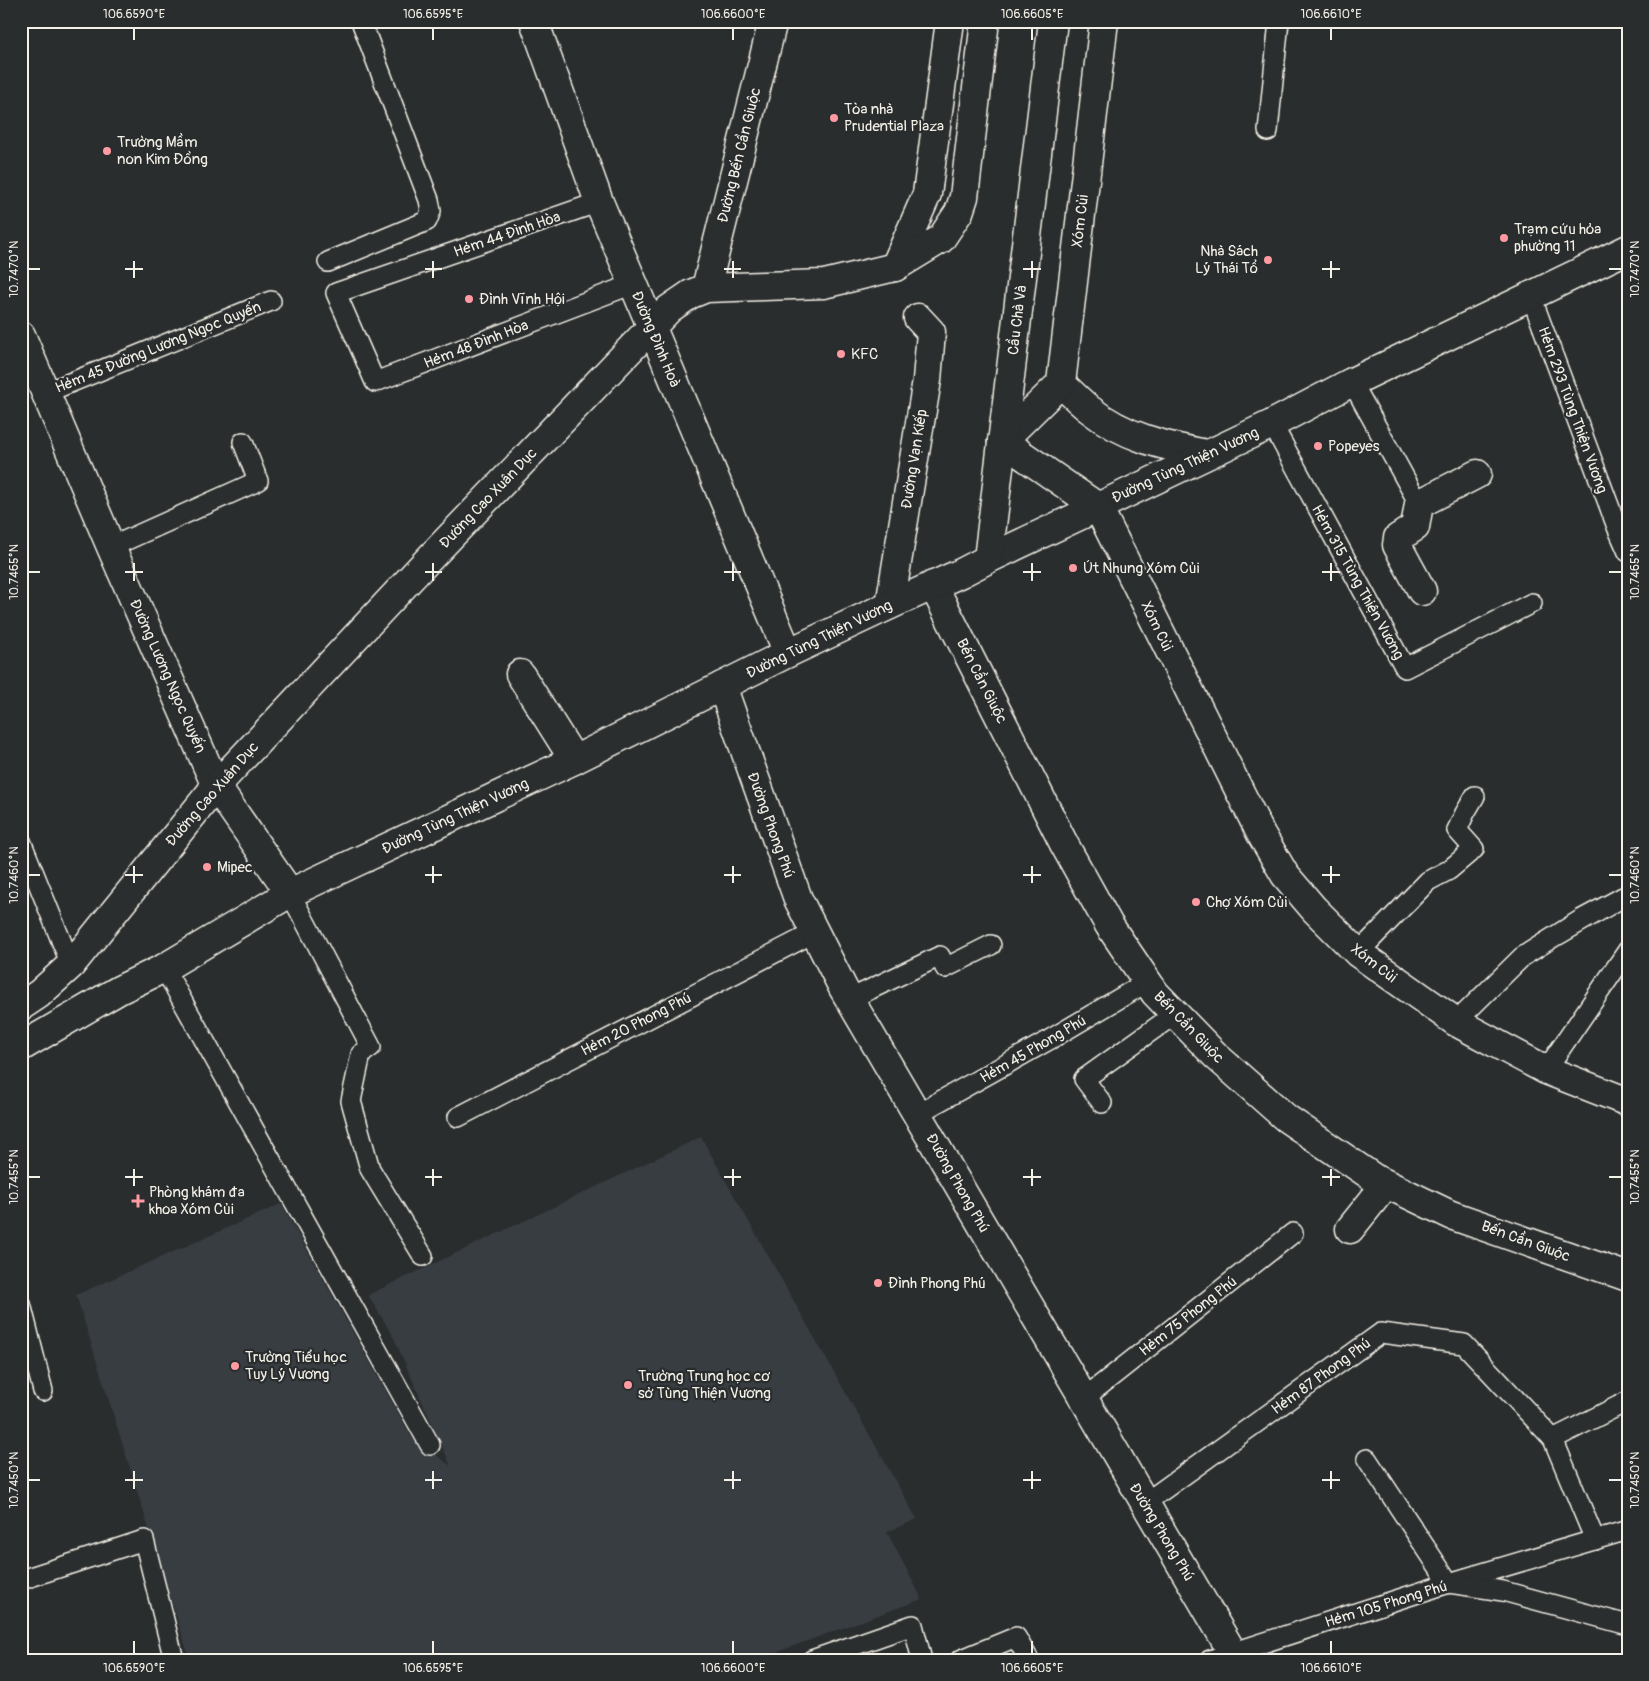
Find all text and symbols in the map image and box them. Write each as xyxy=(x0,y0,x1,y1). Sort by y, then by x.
text: 106.6590°E xyxy=(103,7,165,22)
text: 106.6595°E xyxy=(403,7,463,22)
text: 106.6600°E xyxy=(701,7,765,22)
text: 106.6605°E xyxy=(1001,7,1063,22)
text: 106.6610°E xyxy=(1301,7,1361,22)
street label: Đường Bến Cần Giuộc xyxy=(713,85,766,225)
place label: Tòa nhà Prudential Plaza xyxy=(844,100,944,136)
marker: Tòa nhà Prudential Plaza xyxy=(828,112,840,124)
place label: Trường Mầm non Kim Đồng xyxy=(117,132,208,169)
marker: Trường Mầm non Kim Đồng xyxy=(101,145,113,157)
street label: Xóm Củi xyxy=(1068,193,1093,249)
street label: Hẻm 44 Đình Hòa xyxy=(451,207,563,262)
place label: Trạm cứu hỏa phường 11 xyxy=(1514,220,1601,256)
marker: Trạm cứu hỏa phường 11 xyxy=(1498,232,1510,244)
text: 10.7470°N xyxy=(7,241,22,297)
text: 10.7470°N xyxy=(1628,241,1643,297)
place label: Nhà Sách Lý Thái Tổ xyxy=(1195,242,1258,278)
marker: Nhà Sách Lý Thái Tổ xyxy=(1262,254,1274,266)
street label: Cầu Chà Và xyxy=(1003,284,1031,356)
street label: Đường Đình Hoà xyxy=(627,288,684,390)
place label: Đình Vĩnh Hội xyxy=(479,290,565,309)
marker: Đình Vĩnh Hội xyxy=(463,293,475,305)
street label: Hẻm 45 Đường Lương Ngọc Quyến xyxy=(52,297,264,398)
street label: Hẻm 48 Đình Hòa xyxy=(421,316,531,373)
street label: Hẻm 293 Tùng Thiện Vương xyxy=(1533,324,1612,496)
place label: KFC xyxy=(851,345,878,364)
marker: KFC xyxy=(835,348,847,360)
street label: Đường Vạn Kiếp xyxy=(897,408,932,510)
street label: Đường Tùng Thiện Vương xyxy=(1109,423,1262,508)
place label: Popeyes xyxy=(1328,437,1380,456)
marker: Popeyes xyxy=(1312,440,1324,452)
street label: Đường Cao Xuân Dục xyxy=(435,444,541,553)
street label: Hẻm 315 Tùng Thiện Vương xyxy=(1307,502,1408,663)
text: 10.7465°N xyxy=(7,544,22,600)
text: 10.7465°N xyxy=(1628,544,1643,600)
place label: Út Nhung Xóm Củi xyxy=(1083,559,1200,578)
marker: Út Nhung Xóm Củi xyxy=(1067,562,1079,574)
street label: Đường Lương Ngọc Quyến xyxy=(125,596,210,756)
street label: Đường Tùng Thiện Vương xyxy=(743,596,895,683)
street label: Xóm Củi xyxy=(1136,598,1177,654)
street label: Bến Cần Giuộc xyxy=(952,635,1012,727)
street label: Đường Cao Xuân Dục xyxy=(162,738,263,851)
street label: Đường Phong Phú xyxy=(743,770,798,881)
street label: Đường Tùng Thiện Vương xyxy=(379,774,532,859)
text: 10.7460°N xyxy=(7,846,22,904)
text: 10.7460°N xyxy=(1628,846,1643,904)
place label: Mipec xyxy=(217,858,253,877)
marker: Mipec xyxy=(201,861,213,873)
place label: Chợ Xóm Củi xyxy=(1206,893,1287,912)
marker: Chợ Xóm Củi xyxy=(1190,896,1202,908)
street label: Xóm Củi xyxy=(1347,940,1401,987)
street label: Bến Cần Giuộc xyxy=(1150,987,1229,1068)
street label: Hẻm 20 Phong Phú xyxy=(578,988,695,1060)
street label: Hẻm 45 Phong Phú xyxy=(977,1011,1090,1088)
street label: Đường Phong Phú xyxy=(922,1130,994,1236)
text: 10.7455°N xyxy=(7,1149,22,1205)
text: 10.7455°N xyxy=(1628,1149,1643,1205)
place label: Phòng khám đa khoa Xóm Củi xyxy=(149,1183,245,1219)
marker: Phòng khám đa khoa Xóm Củi xyxy=(131,1194,145,1208)
street label: Bến Cần Giuộc xyxy=(1479,1216,1573,1266)
street label: Hẻm 75 Phong Phú xyxy=(1136,1272,1241,1360)
place label: Đình Phong Phú xyxy=(888,1274,986,1293)
marker: Đình Phong Phú xyxy=(872,1277,884,1289)
street label: Hẻm 87 Phong Phú xyxy=(1268,1334,1375,1419)
place label: Trường Tiểu học Tuy Lý Vương xyxy=(245,1348,348,1384)
marker: Trường Tiểu học Tuy Lý Vương xyxy=(229,1360,241,1372)
place label: Trường Trung học cơ sở Tùng Thiện Vương xyxy=(638,1367,771,1403)
marker: Trường Trung học cơ sở Tùng Thiện Vương xyxy=(622,1379,634,1391)
text: 10.7450°N xyxy=(7,1452,22,1508)
text: 10.7450°N xyxy=(1628,1452,1643,1508)
street label: Đường Phong Phú xyxy=(1125,1480,1198,1585)
street label: Hẻm 105 Phong Phú xyxy=(1323,1577,1450,1632)
text: 106.6590°E xyxy=(103,1661,165,1676)
text: 106.6595°E xyxy=(403,1661,463,1676)
text: 106.6600°E xyxy=(701,1661,765,1676)
text: 106.6605°E xyxy=(1001,1661,1063,1676)
text: 106.6610°E xyxy=(1301,1661,1361,1676)

